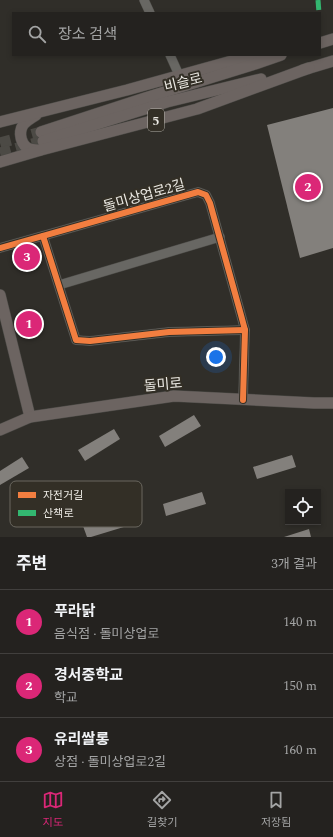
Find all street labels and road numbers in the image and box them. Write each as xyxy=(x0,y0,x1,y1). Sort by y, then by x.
street label: 비슬로 xyxy=(162,68,205,97)
road number: 5 xyxy=(148,109,164,131)
street label: 돌미상업로2길 xyxy=(101,174,188,217)
street label: 돌미로 xyxy=(143,372,183,397)

